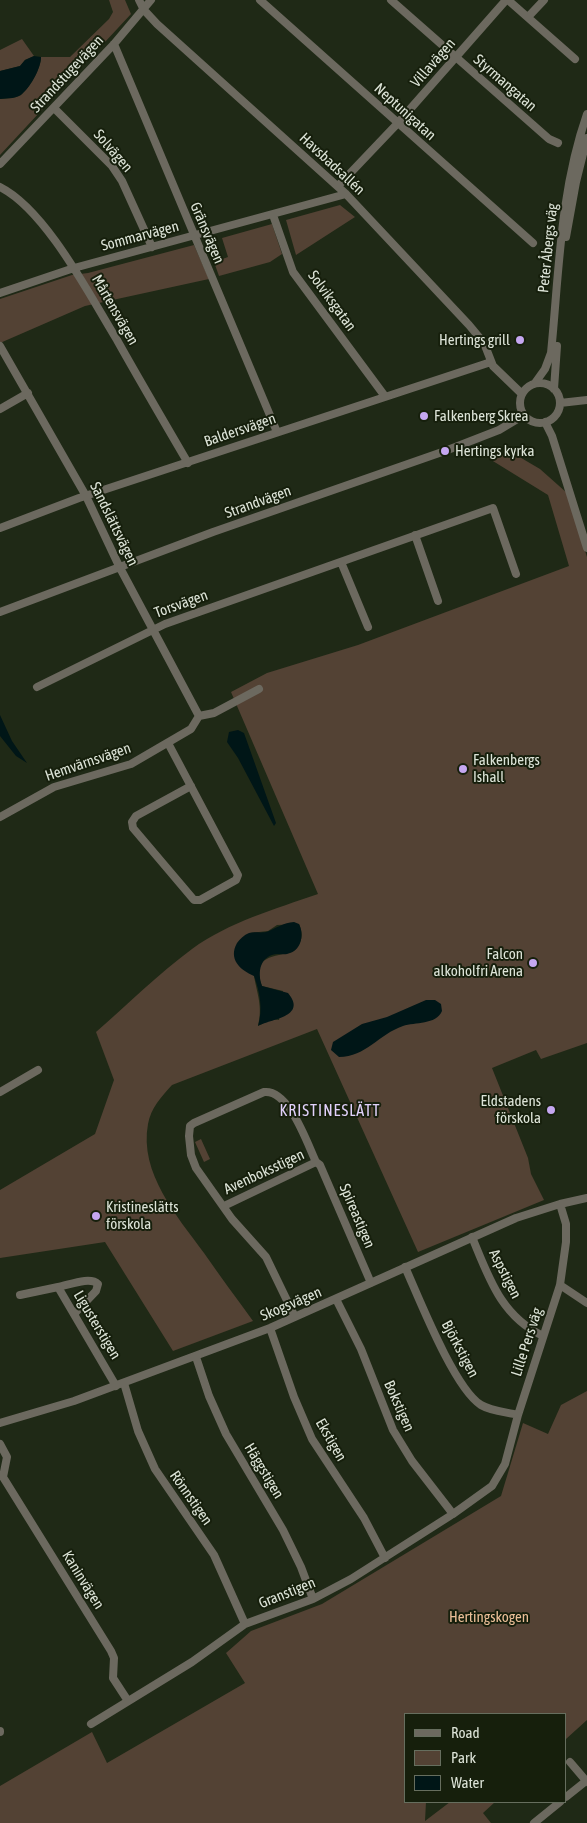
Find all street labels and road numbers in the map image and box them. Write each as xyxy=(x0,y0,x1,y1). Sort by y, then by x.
street label: Strandstugevägen xyxy=(27,32,107,116)
street label: Villavägen xyxy=(407,35,459,91)
street label: Styrmangatan xyxy=(470,51,540,115)
street label: Neptunigatan xyxy=(370,80,440,144)
street label: Solvägen xyxy=(90,126,136,176)
street label: Havsbadsallén xyxy=(296,129,368,199)
street label: Gränsvägen xyxy=(186,200,228,266)
street label: Peter Åbergs väg xyxy=(534,202,562,294)
street label: Sommarvägen xyxy=(99,217,181,255)
street label: Solviksgatan xyxy=(304,267,360,335)
street label: Mårtensvägen xyxy=(88,272,142,348)
street label: Baldersvägen xyxy=(202,409,278,451)
street label: Sandslättsvägen xyxy=(86,479,142,569)
street label: Strandvägen xyxy=(222,482,294,522)
street label: Torsvägen xyxy=(152,586,210,622)
street label: Hemvärnsvägen xyxy=(43,739,133,785)
street label: Avenboksstigen xyxy=(221,1145,307,1199)
street label: Spireastigen xyxy=(335,1181,379,1251)
street label: Aspstigen xyxy=(485,1246,525,1302)
street label: Skogsvägen xyxy=(258,1283,324,1325)
street label: Ligusterstigen xyxy=(69,1287,125,1363)
street label: Lille Pers väg xyxy=(507,1305,547,1379)
street label: Björkstigen xyxy=(438,1317,482,1381)
street label: Bokstigen xyxy=(380,1378,418,1434)
street label: Ekstigen xyxy=(312,1415,350,1465)
street label: Häggstigen xyxy=(240,1440,288,1502)
street label: Rönnstigen xyxy=(166,1467,216,1529)
street label: Kaninvägen xyxy=(58,1548,108,1612)
street label: Granstigen xyxy=(256,1573,318,1613)

